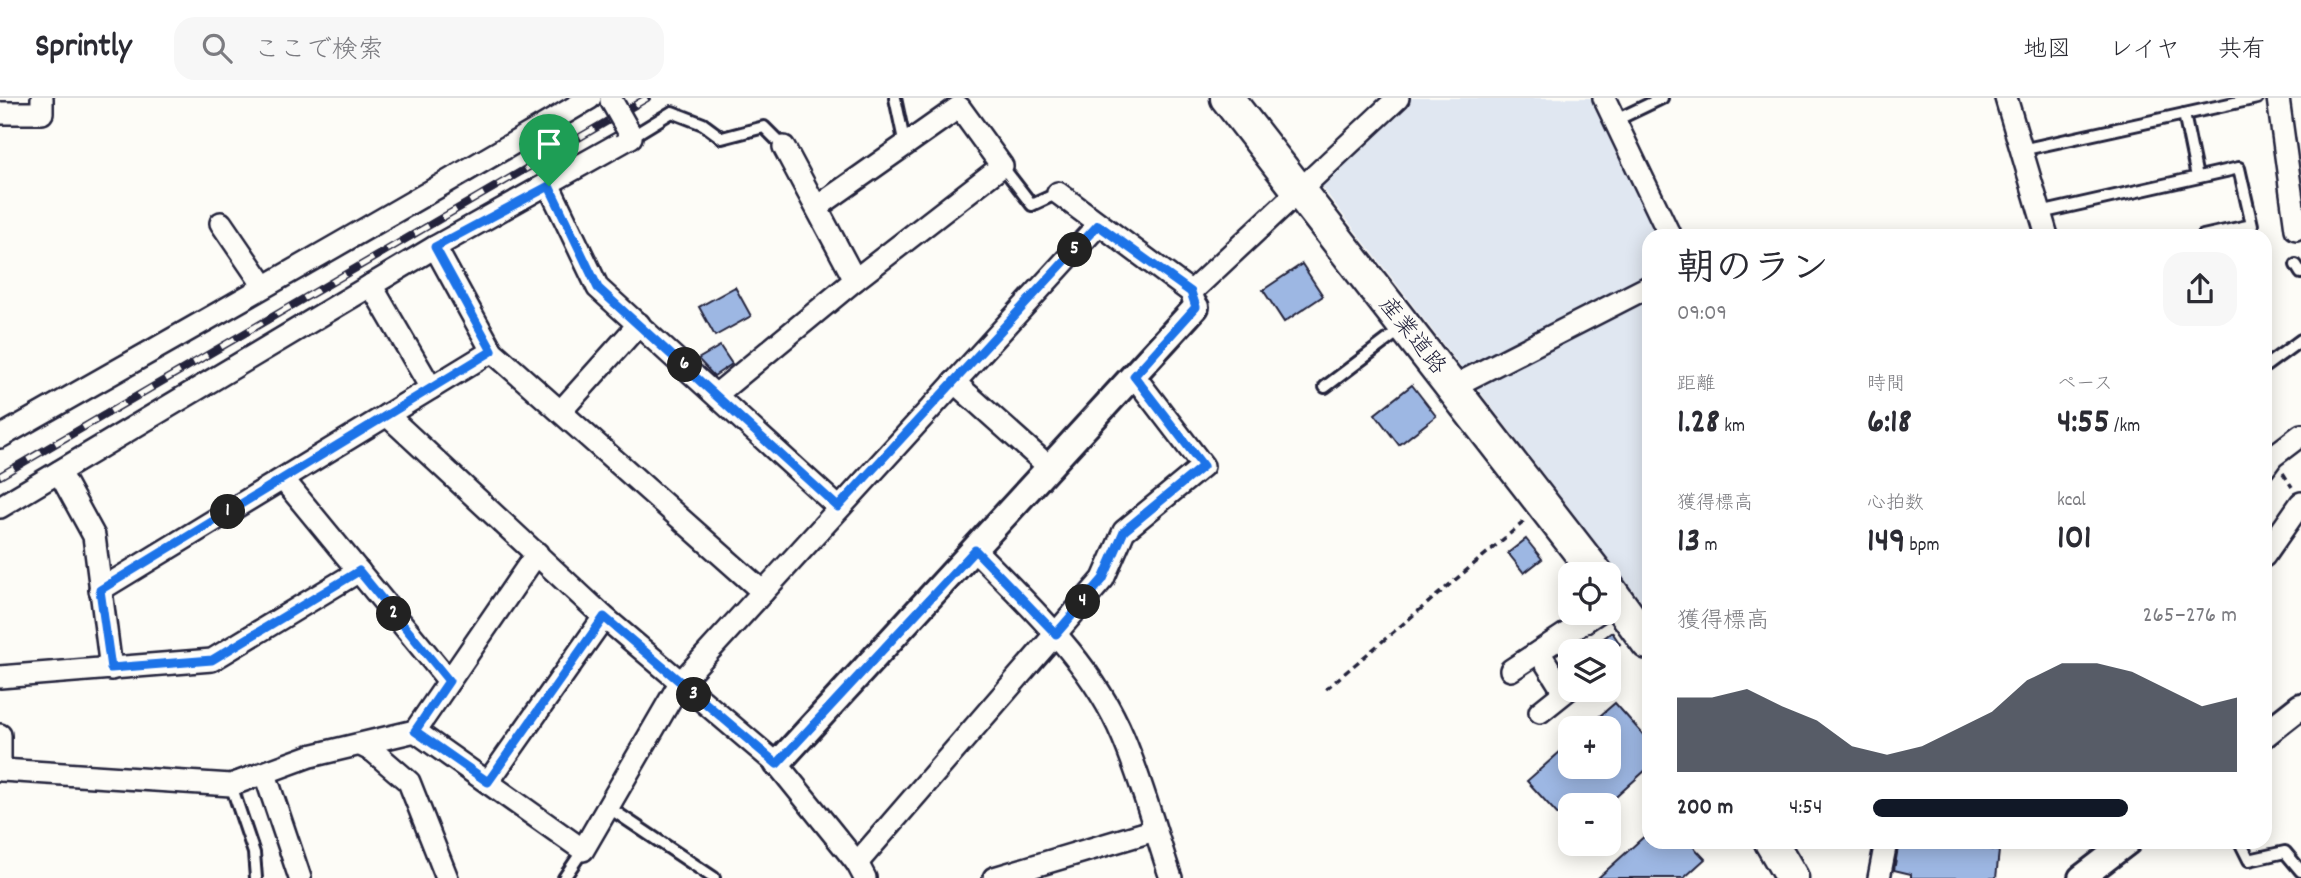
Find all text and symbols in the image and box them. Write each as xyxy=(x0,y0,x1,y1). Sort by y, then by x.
search box xyxy=(174,17,664,80)
text: Sprintly xyxy=(35,25,132,72)
icon: search xyxy=(198,29,236,67)
text: ここで検索 xyxy=(254,33,384,70)
text: 地図 xyxy=(2023,34,2071,68)
text: レイヤ xyxy=(2109,34,2180,68)
text: 共有 xyxy=(2218,34,2266,68)
pin xyxy=(519,114,579,186)
icon: arrive xyxy=(530,125,568,163)
pin: 5 xyxy=(1058,232,1092,268)
text: 5 xyxy=(1070,236,1079,263)
text: 朝のラン xyxy=(1677,244,1829,299)
button: share xyxy=(2163,252,2237,326)
street label: 産業道路 xyxy=(1369,291,1453,383)
text: 09:09 xyxy=(1677,298,1727,331)
pin: 6 xyxy=(668,348,702,382)
text: 6 xyxy=(680,351,689,378)
text: 距離 xyxy=(1677,372,1715,399)
text: 時間 xyxy=(1867,372,1905,399)
text: ペース xyxy=(2057,372,2113,399)
text: 1.28 xyxy=(1677,399,1720,449)
text: 6:18 xyxy=(1867,399,1912,449)
text: 4:55 xyxy=(2057,399,2110,449)
text: km xyxy=(1720,414,1745,441)
text: /km xyxy=(2110,414,2140,441)
text: kcal xyxy=(2057,488,2086,515)
text: 獲得標高 xyxy=(1677,491,1753,518)
text: 心拍数 xyxy=(1867,491,1924,518)
pin: 1 xyxy=(210,494,246,530)
text: 1 xyxy=(225,498,230,525)
text: 101 xyxy=(2057,515,2091,565)
text: 13 xyxy=(1677,518,1700,568)
text: 149 xyxy=(1867,518,1905,568)
text: m xyxy=(1700,533,1718,560)
text: bpm xyxy=(1905,533,1940,560)
map controls xyxy=(1558,562,1621,856)
button: locate xyxy=(1558,562,1621,625)
pin: 4 xyxy=(1066,584,1100,620)
text: 4 xyxy=(1079,588,1086,615)
pin: 2 xyxy=(376,596,412,632)
text: 2 xyxy=(389,600,398,627)
text: 265–276 m xyxy=(2142,600,2237,633)
text: 獲得標高 xyxy=(1677,606,1769,639)
button: layers xyxy=(1558,639,1621,702)
pin: 3 xyxy=(676,678,712,712)
text: 3 xyxy=(689,681,698,708)
button: + xyxy=(1558,716,1621,779)
text: 200 m xyxy=(1677,792,1733,825)
text: 4:54 xyxy=(1789,792,1823,825)
button: − xyxy=(1558,793,1621,856)

